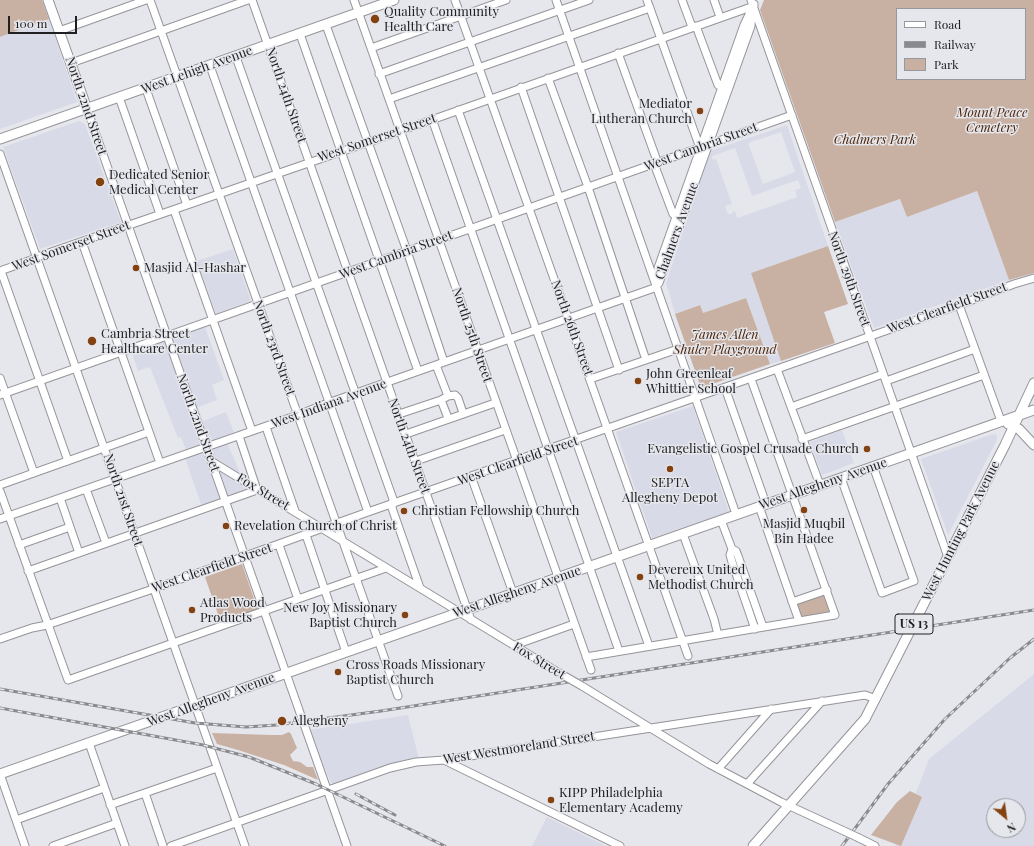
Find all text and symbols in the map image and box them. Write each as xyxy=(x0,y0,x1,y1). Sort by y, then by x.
place label: Quality Community Health Care xyxy=(384,4,499,35)
scale bar xyxy=(10,8,79,34)
legend xyxy=(896,8,1026,80)
marker: Quality Community Health Care xyxy=(369,13,381,25)
text: 100 m xyxy=(15,15,47,31)
text: Road xyxy=(934,16,961,32)
text: Railway xyxy=(934,36,976,52)
street label: West Lehigh Avenue xyxy=(139,43,255,97)
street label: North 24th Street xyxy=(262,45,310,145)
street label: North 22nd Street xyxy=(62,55,110,157)
text: Park xyxy=(934,56,959,72)
place label: Mediator Lutheran Church xyxy=(591,96,692,127)
park label: Mount Peace Cemetery xyxy=(957,105,1027,136)
marker: Mediator Lutheran Church xyxy=(695,106,705,116)
street label: West Somerset Street xyxy=(316,110,438,166)
street label: West Cambria Street xyxy=(642,119,760,175)
park label: Chalmers Park xyxy=(834,132,916,148)
place label: Dedicated Senior Medical Center xyxy=(109,167,209,198)
marker: Dedicated Senior Medical Center xyxy=(94,176,106,188)
street label: Chalmers Avenue xyxy=(652,180,702,282)
street label: West Somerset Street xyxy=(10,217,132,275)
street label: West Cambria Street xyxy=(337,227,455,283)
street label: North 29th Street xyxy=(824,229,874,329)
place label: Masjid Al-Hashar xyxy=(144,260,246,276)
marker: Masjid Al-Hashar xyxy=(131,263,141,273)
street label: North 26th Street xyxy=(547,278,597,378)
street label: West Clearfield Street xyxy=(885,279,1009,337)
street label: North 25th Street xyxy=(448,285,496,385)
street label: North 23rd Street xyxy=(249,298,299,398)
place label: Cambria Street Healthcare Center xyxy=(101,326,208,357)
park label: James Allen Shuler Playground xyxy=(673,327,777,358)
marker: Cambria Street Healthcare Center xyxy=(86,335,98,347)
place label: John Greenleaf Whittier School xyxy=(646,366,736,397)
street label: North 22nd Street xyxy=(173,372,223,474)
street label: West Indiana Avenue xyxy=(269,376,389,432)
marker: John Greenleaf Whittier School xyxy=(633,376,643,386)
street label: North 24th Street xyxy=(385,396,433,496)
street label: West Clearfield Street xyxy=(456,433,580,489)
place label: Evangelistic Gospel Crusade Church xyxy=(647,441,859,457)
marker: Evangelistic Gospel Crusade Church xyxy=(862,444,872,454)
street label: North 21st Street xyxy=(100,452,146,548)
street label: West Allegheny Avenue xyxy=(757,455,889,513)
street label: West Hunting Park Avenue xyxy=(919,458,1003,604)
marker: SEPTA Allegheny Depot xyxy=(665,464,675,474)
street label: Fox Street xyxy=(234,470,292,514)
place label: SEPTA Allegheny Depot xyxy=(622,475,718,506)
place label: Christian Fellowship Church xyxy=(412,503,579,519)
marker: Masjid Muqbil Bin Hadee xyxy=(799,505,809,515)
marker: Christian Fellowship Church xyxy=(399,506,409,516)
place label: Masjid Muqbil Bin Hadee xyxy=(763,516,845,547)
place label: Revelation Church of Christ xyxy=(234,518,397,534)
marker: Revelation Church of Christ xyxy=(221,521,231,531)
street label: West Clearfield Street xyxy=(150,540,274,596)
place label: Devereux United Methodist Church xyxy=(648,562,754,593)
street label: West Allegheny Avenue xyxy=(451,563,583,621)
marker: Devereux United Methodist Church xyxy=(635,572,645,582)
place label: Atlas Wood Products xyxy=(200,595,265,626)
place label: New Joy Missionary Baptist Church xyxy=(283,600,397,631)
marker: Atlas Wood Products xyxy=(187,605,197,615)
marker: New Joy Missionary Baptist Church xyxy=(400,610,410,620)
road number: US 13 xyxy=(895,614,933,634)
street label: Fox Street xyxy=(510,639,568,683)
place label: Cross Roads Missionary Baptist Church xyxy=(346,657,485,688)
marker: Cross Roads Missionary Baptist Church xyxy=(333,667,343,677)
street label: West Allegheny Avenue xyxy=(145,670,277,730)
place label: Allegheny xyxy=(291,713,348,729)
marker: Allegheny xyxy=(276,715,288,727)
street label: West Westmoreland Street xyxy=(442,728,596,768)
place label: KIPP Philadelphia Elementary Academy xyxy=(559,785,683,816)
marker: KIPP Philadelphia Elementary Academy xyxy=(546,795,556,805)
north arrow xyxy=(986,798,1026,838)
text: N xyxy=(1004,820,1019,837)

